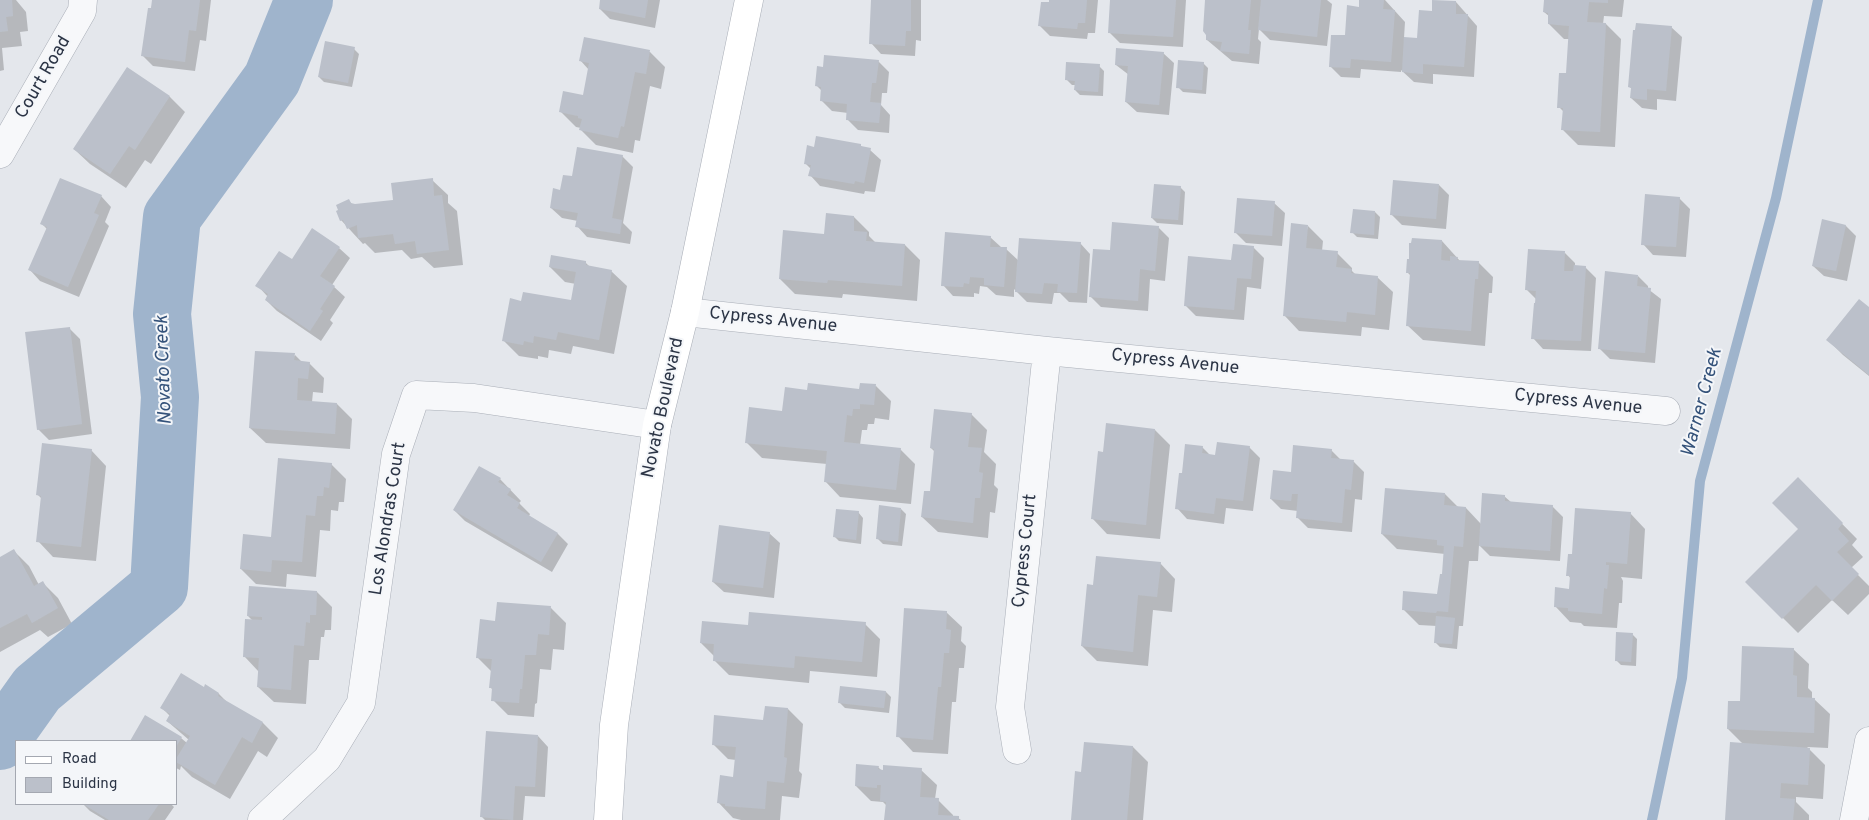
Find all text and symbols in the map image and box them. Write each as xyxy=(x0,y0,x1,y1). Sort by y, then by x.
street label: Court Road xyxy=(12,33,76,123)
street label: Cypress Avenue xyxy=(708,304,838,338)
water label: Novato Creek xyxy=(152,315,178,425)
street label: Novato Boulevard xyxy=(639,336,689,480)
street label: Cypress Avenue xyxy=(1110,346,1240,380)
water label: Warner Creek xyxy=(1678,346,1728,460)
street label: Cypress Avenue xyxy=(1513,386,1643,420)
street label: Los Alondras Court xyxy=(366,441,412,597)
street label: Cypress Court xyxy=(1009,493,1043,609)
legend xyxy=(15,740,178,805)
text: Road xyxy=(62,750,97,769)
text: Building xyxy=(62,775,117,794)

